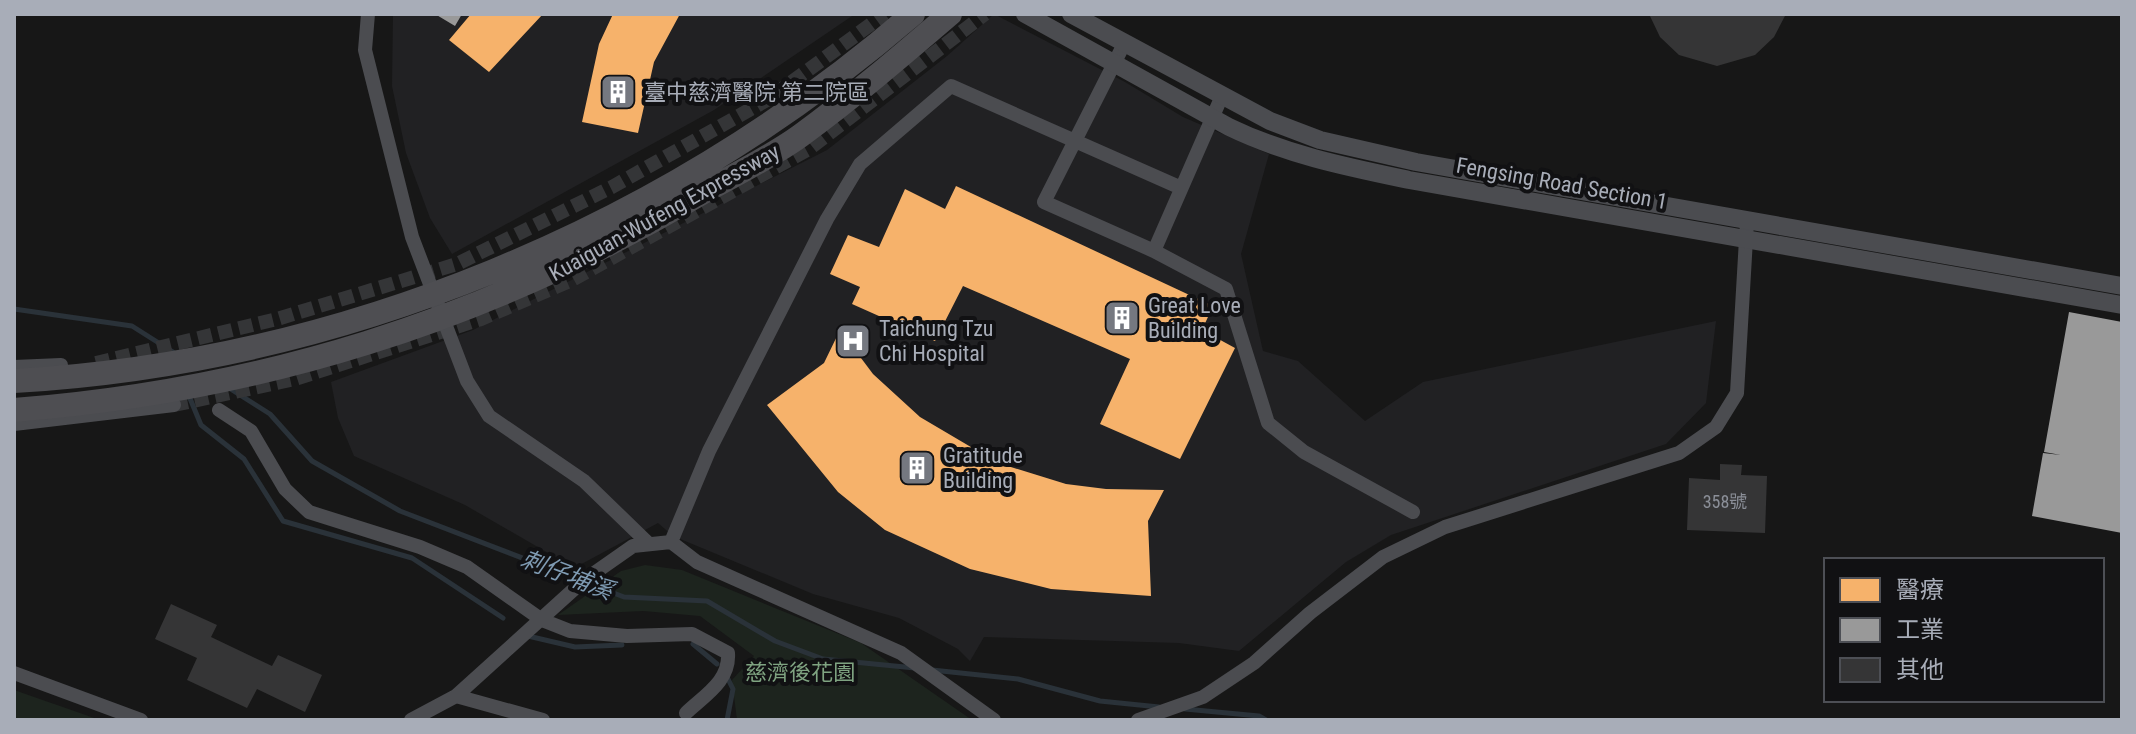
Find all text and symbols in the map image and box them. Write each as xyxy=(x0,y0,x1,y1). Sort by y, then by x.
building icon: 臺中慈濟醫院 第二院區 xyxy=(599,73,637,111)
place label: 臺中慈濟醫院 第二院區 xyxy=(644,80,869,105)
street label: Kuaiguan-Wufeng Expressway xyxy=(545,139,784,286)
street label: Fengsing Road Section 1 xyxy=(1454,153,1670,214)
place label: Great Love Building xyxy=(1148,293,1241,343)
building icon: Great Love Building xyxy=(1103,299,1141,337)
place label: Taichung Tzu Chi Hospital xyxy=(879,316,993,366)
hospital icon: Taichung Tzu Chi Hospital xyxy=(834,322,872,360)
place label: Gratitude Building xyxy=(943,443,1023,493)
building icon: Gratitude Building xyxy=(898,449,936,487)
house number: 358號 xyxy=(1703,491,1747,512)
water label: 刺仔埔溪 xyxy=(517,545,620,606)
legend xyxy=(1824,558,2104,702)
text: 醫療 xyxy=(1896,576,1944,604)
text: 工業 xyxy=(1896,616,1944,644)
text: 其他 xyxy=(1896,656,1944,684)
park label: 慈濟後花園 xyxy=(745,660,855,685)

